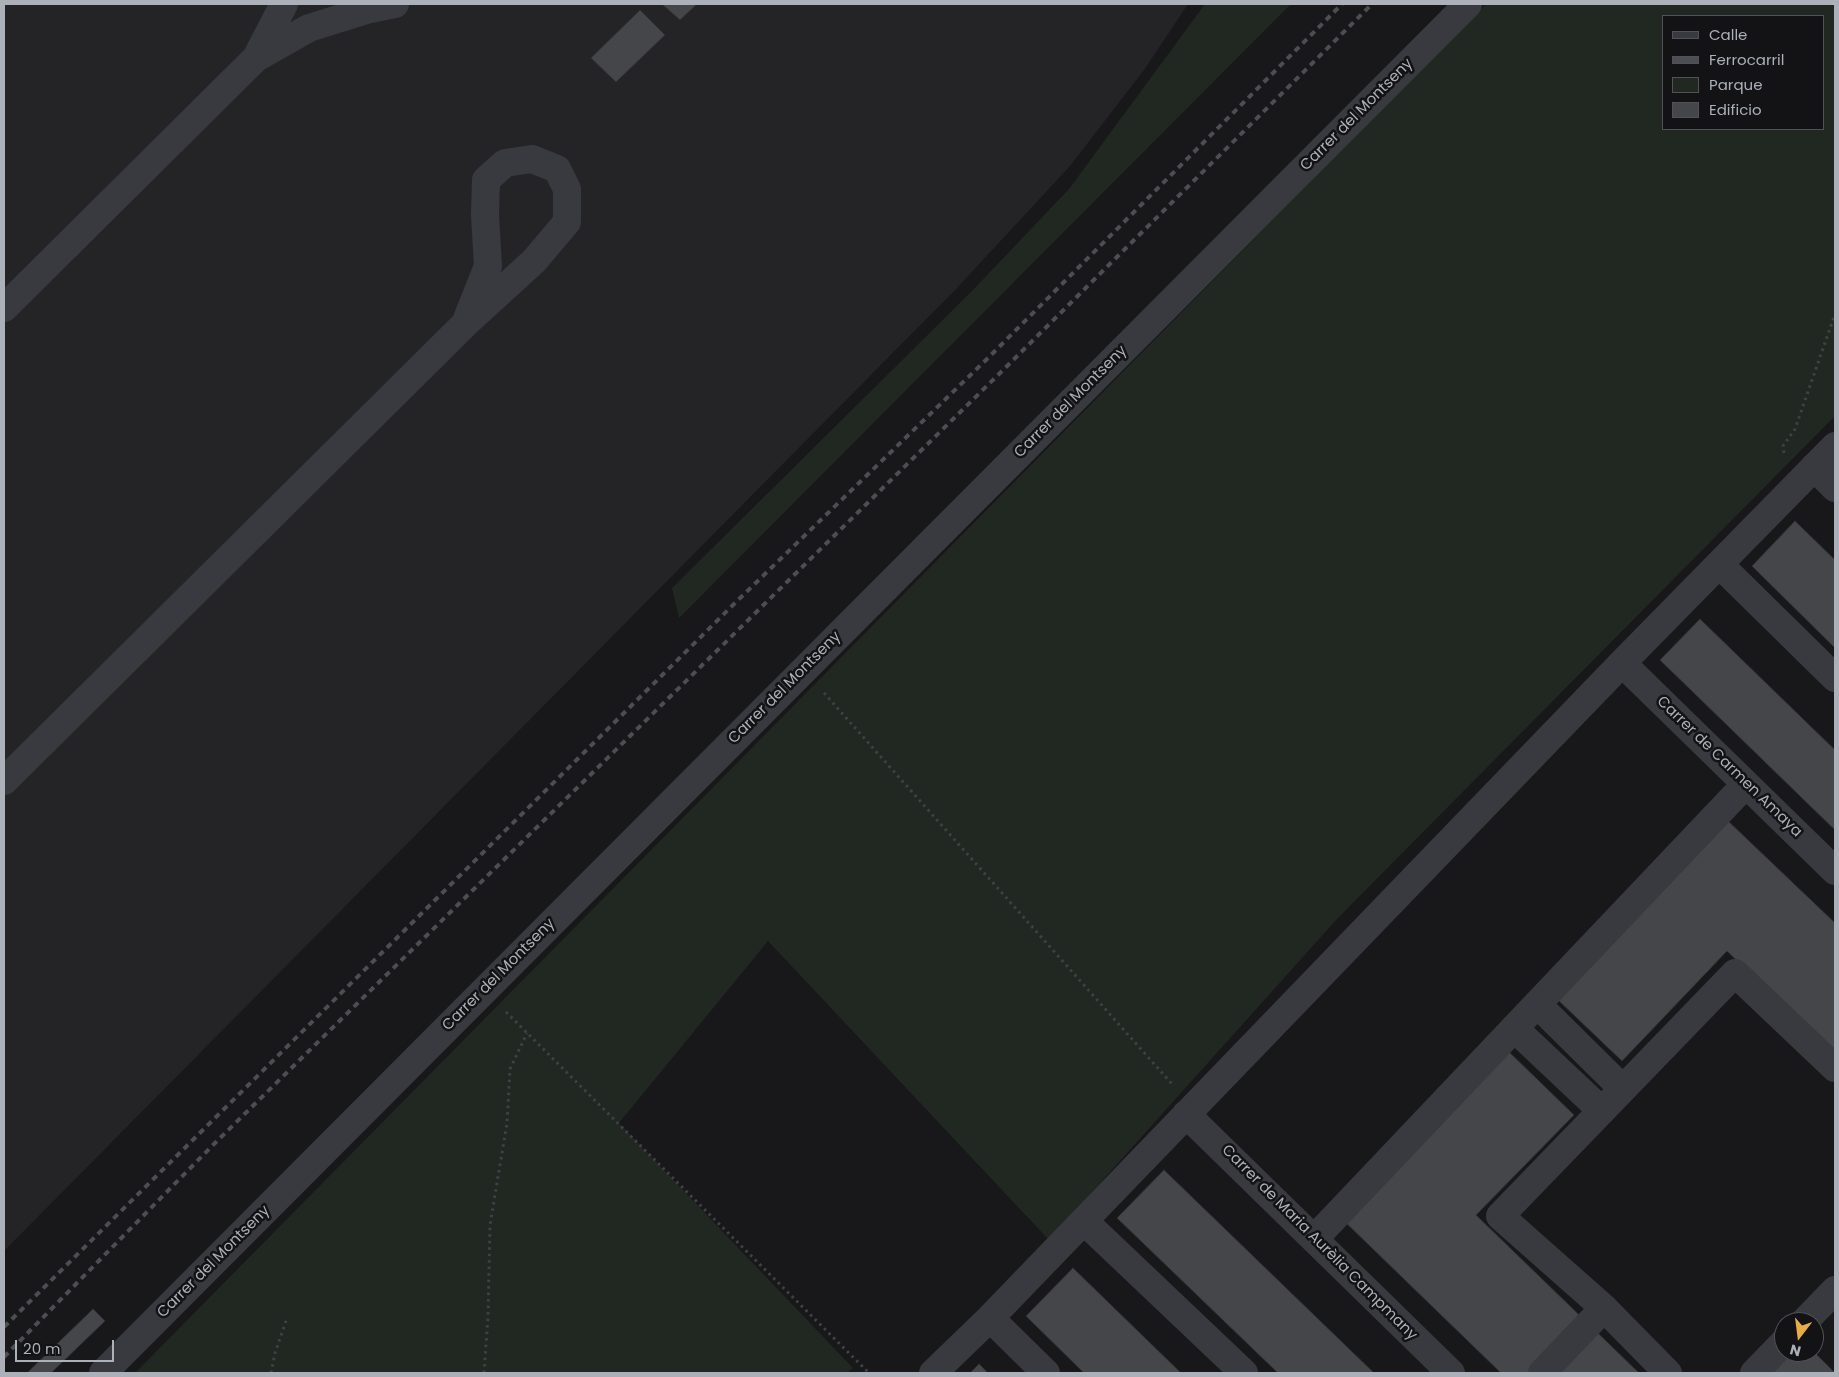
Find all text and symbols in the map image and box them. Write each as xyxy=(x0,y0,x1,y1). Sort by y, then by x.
legend xyxy=(1662,15,1824,130)
text: Calle xyxy=(1709,24,1747,45)
text: Ferrocarril xyxy=(1709,49,1784,70)
street label: Carrer del Montseny xyxy=(1297,55,1417,175)
text: Parque xyxy=(1709,74,1762,95)
text: Edificio xyxy=(1709,99,1762,120)
street label: Carrer del Montseny xyxy=(1011,342,1131,462)
street label: Carrer del Montseny xyxy=(725,628,845,748)
street label: Carrer de Carmen Amaya xyxy=(1653,693,1805,841)
street label: Carrer del Montseny xyxy=(439,915,559,1035)
street label: Carrer de Maria Aurèlia Campmany xyxy=(1218,1142,1420,1344)
street label: Carrer del Montseny xyxy=(154,1202,274,1322)
north arrow xyxy=(1774,1312,1824,1362)
scale bar xyxy=(18,1330,116,1362)
text: 20 m xyxy=(23,1338,61,1359)
text: N xyxy=(1788,1340,1803,1362)

